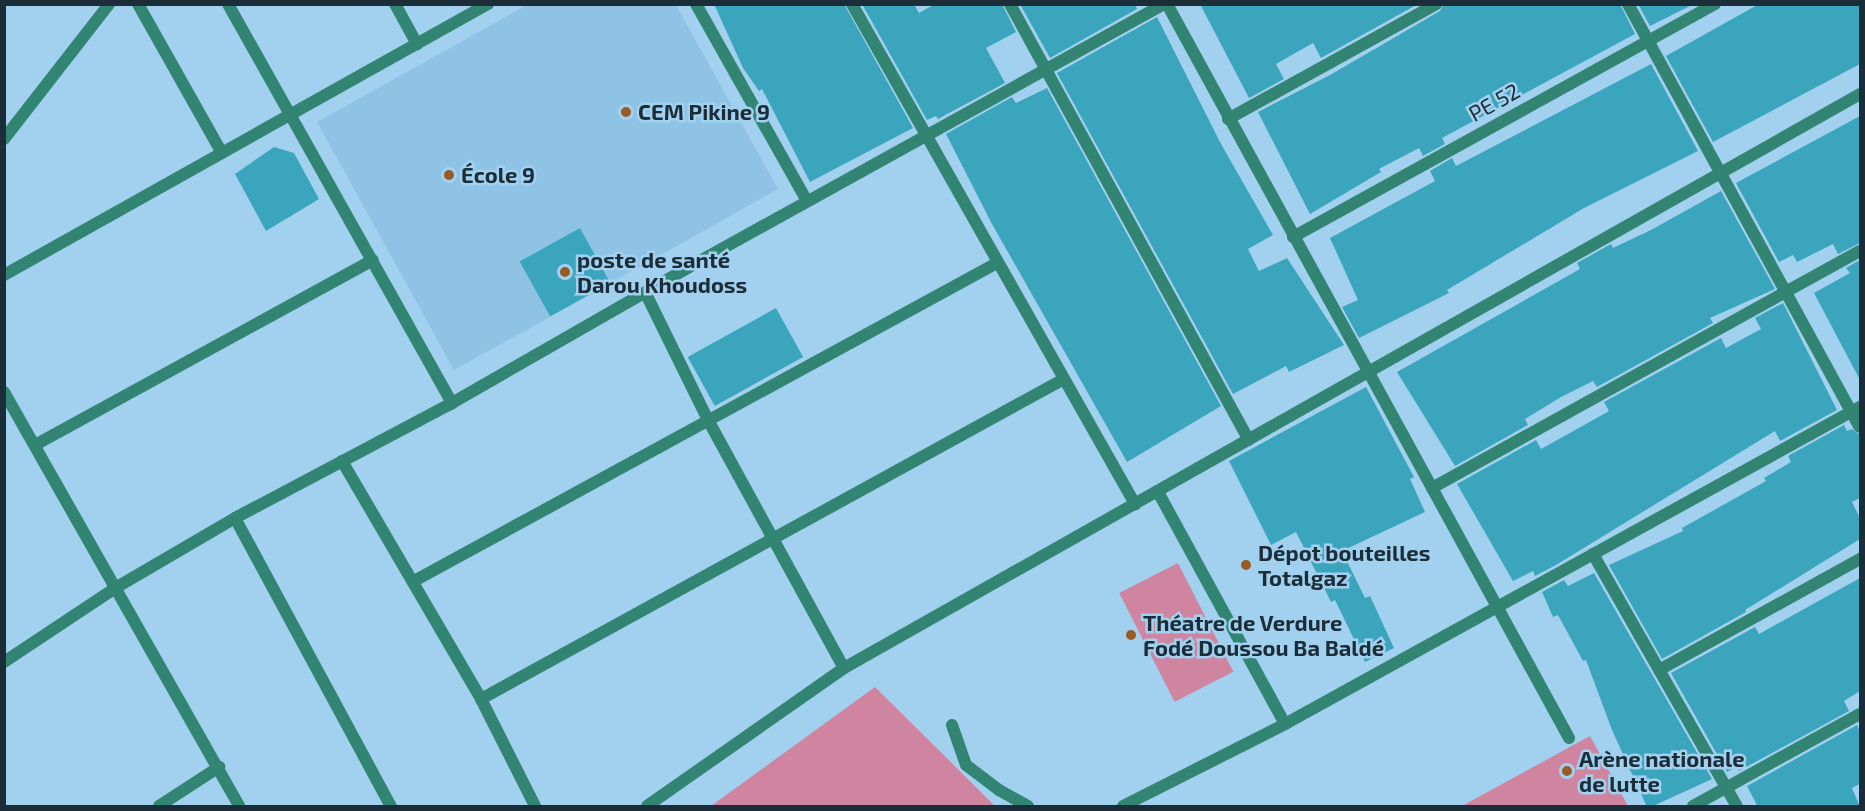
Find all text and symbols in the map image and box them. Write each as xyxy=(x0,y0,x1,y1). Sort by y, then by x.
street label: PE 52 xyxy=(1464,77,1524,127)
place label: CEM Pikine 9 xyxy=(638,99,770,125)
marker: CEM Pikine 9 xyxy=(619,105,633,119)
place label: École 9 xyxy=(461,162,535,188)
marker: École 9 xyxy=(442,168,456,182)
place label: poste de santé Darou Khoudoss xyxy=(577,246,747,298)
marker: poste de santé Darou Khoudoss xyxy=(558,265,572,279)
place label: Dépot bouteilles Totalgaz xyxy=(1258,539,1430,590)
marker: Dépot bouteilles Totalgaz xyxy=(1239,558,1253,572)
place label: Théatre de Verdure Fodé Doussou Ba Baldé xyxy=(1143,609,1384,660)
marker: Théatre de Verdure Fodé Doussou Ba Baldé xyxy=(1124,628,1138,642)
place label: Arène nationale de lutte xyxy=(1579,745,1745,796)
marker: Arène nationale de lutte xyxy=(1560,764,1574,778)

